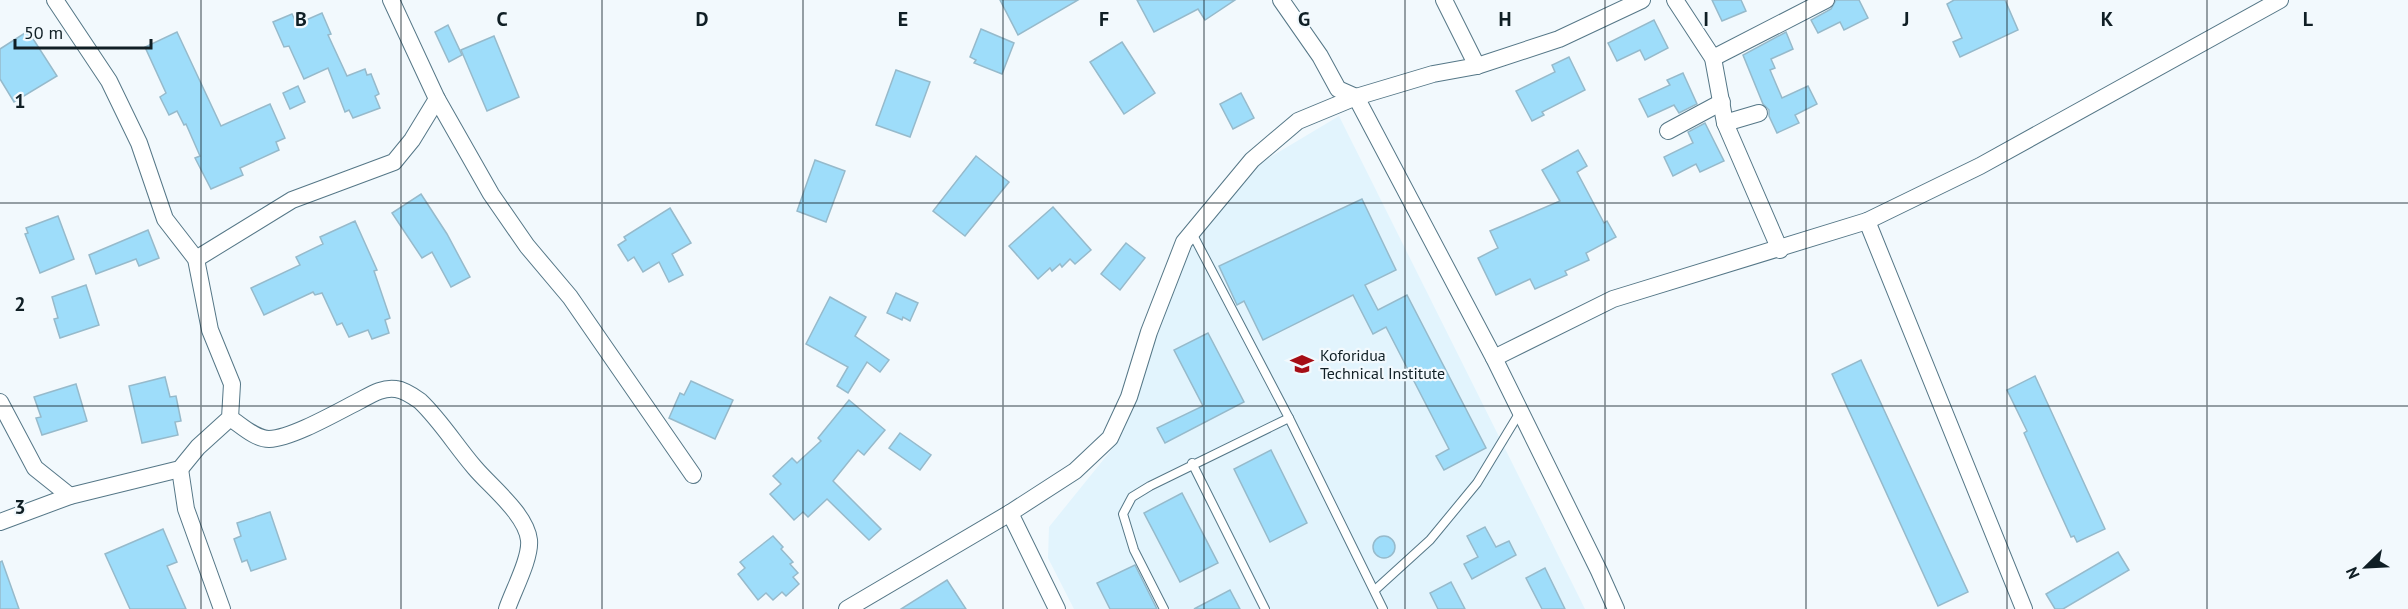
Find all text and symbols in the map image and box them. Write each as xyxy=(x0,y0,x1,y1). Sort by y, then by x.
text: B xyxy=(295,6,307,32)
text: C xyxy=(496,6,508,32)
text: D xyxy=(696,6,709,32)
text: E xyxy=(898,6,908,32)
text: F xyxy=(1099,6,1109,32)
text: G xyxy=(1298,6,1310,32)
text: H xyxy=(1498,6,1512,32)
text: I xyxy=(1703,6,1709,32)
text: J xyxy=(1902,6,1909,32)
text: K xyxy=(2101,6,2114,32)
text: L xyxy=(2303,6,2314,32)
scale bar xyxy=(15,12,152,50)
text: 50 m xyxy=(24,21,63,44)
text: 1 xyxy=(14,88,26,114)
text: 2 xyxy=(14,291,26,317)
place label: Koforidua Technical Institute xyxy=(1320,345,1445,383)
school or university icon: Koforidua Technical Institute xyxy=(1289,351,1315,377)
text: 3 xyxy=(14,494,26,520)
north arrow xyxy=(2336,537,2396,597)
text: N xyxy=(2341,564,2364,582)

